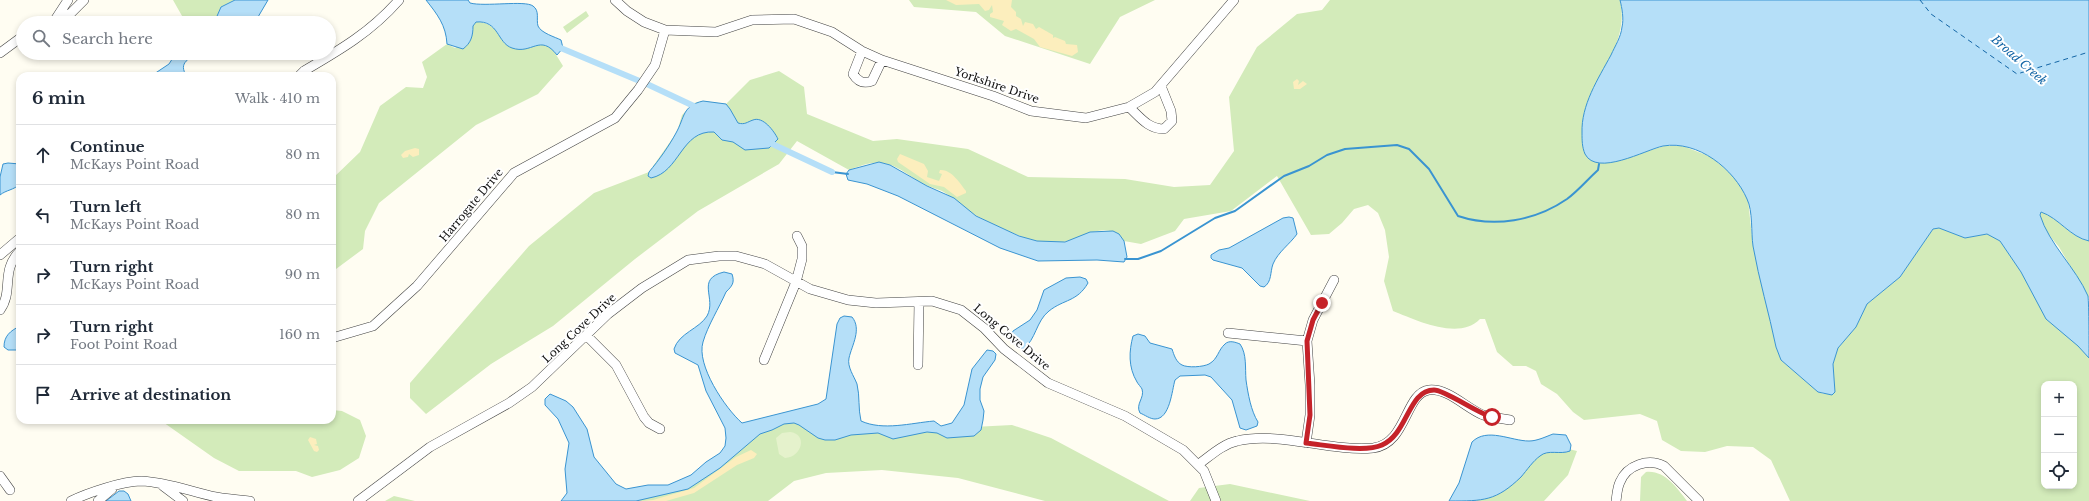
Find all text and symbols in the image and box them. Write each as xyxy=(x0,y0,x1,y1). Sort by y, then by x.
search box xyxy=(16,16,336,60)
icon: search xyxy=(30,27,52,49)
text: Search here xyxy=(62,29,153,48)
water label: Broad Creek xyxy=(1988,31,2050,88)
street label: Yorkshire Drive xyxy=(952,64,1041,106)
text: 6 min xyxy=(32,88,85,109)
text: Walk · 410 m xyxy=(235,90,320,107)
text: Continue xyxy=(70,137,145,156)
icon: ahead xyxy=(32,144,54,166)
text: 80 m xyxy=(285,146,320,163)
text: McKays Point Road xyxy=(70,156,199,173)
street label: Harrogate Drive xyxy=(436,165,506,245)
text: Turn left xyxy=(70,197,141,216)
icon: left xyxy=(32,204,54,226)
text: 80 m xyxy=(285,206,320,223)
text: McKays Point Road xyxy=(70,216,199,233)
text: Turn right xyxy=(70,257,153,276)
icon: right xyxy=(32,264,54,286)
text: 90 m xyxy=(285,266,320,283)
text: McKays Point Road xyxy=(70,276,199,293)
street label: Long Cove Drive xyxy=(539,290,619,366)
route end xyxy=(1313,294,1331,312)
street label: Long Cove Drive xyxy=(971,301,1053,373)
text: Turn right xyxy=(70,317,153,336)
icon: right xyxy=(32,324,54,346)
text: 160 m xyxy=(279,326,320,343)
text: Foot Point Road xyxy=(70,336,178,353)
map controls xyxy=(2041,381,2077,489)
button: + xyxy=(2041,381,2077,417)
icon: arrive xyxy=(32,384,54,406)
text: Arrive at destination xyxy=(70,385,231,404)
route start xyxy=(1483,408,1501,426)
button: − xyxy=(2041,417,2077,453)
button: locate xyxy=(2041,453,2077,489)

